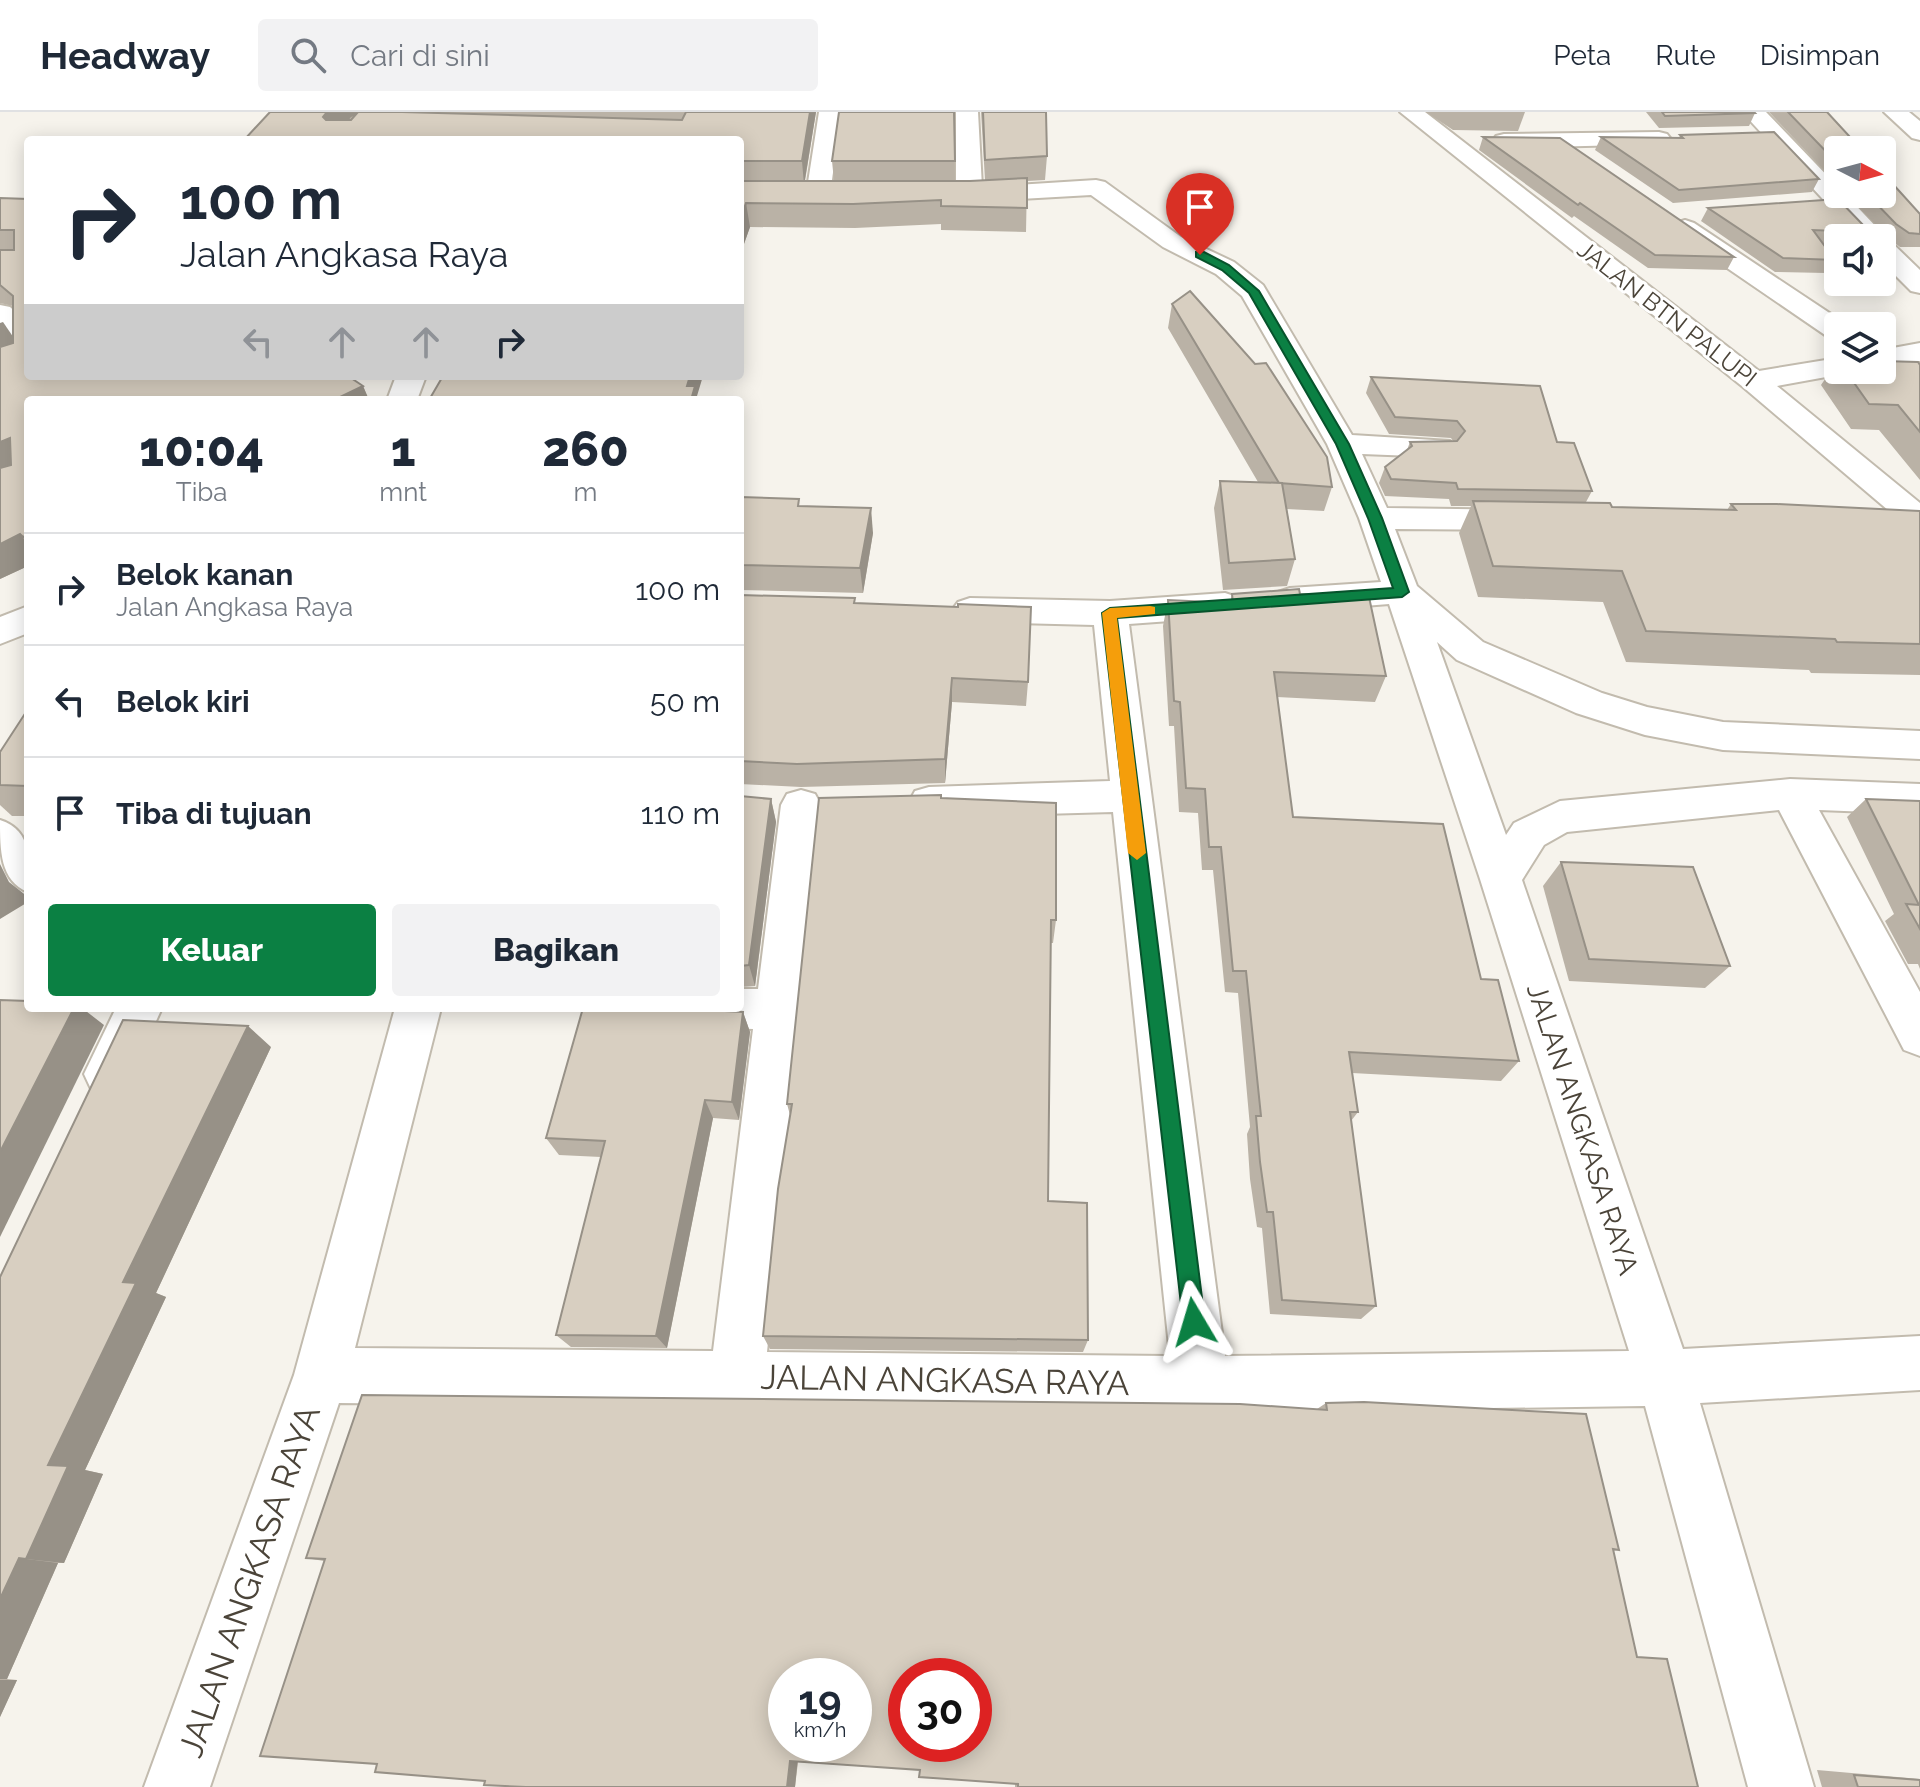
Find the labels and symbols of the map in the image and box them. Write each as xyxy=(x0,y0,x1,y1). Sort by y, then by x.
north arrow xyxy=(1824,136,1896,208)
pin xyxy=(1166,173,1234,255)
street label: JALAN BTN PALUPI xyxy=(1572,235,1763,393)
street label: JALAN ANGKASA RAYA xyxy=(1520,980,1645,1279)
position arrow xyxy=(1152,1280,1236,1364)
street label: JALAN ANGKASA RAYA xyxy=(760,1357,1130,1403)
street label: JALAN ANGKASA RAYA xyxy=(170,1400,328,1762)
speed limit sign: 30 xyxy=(888,1658,992,1762)

